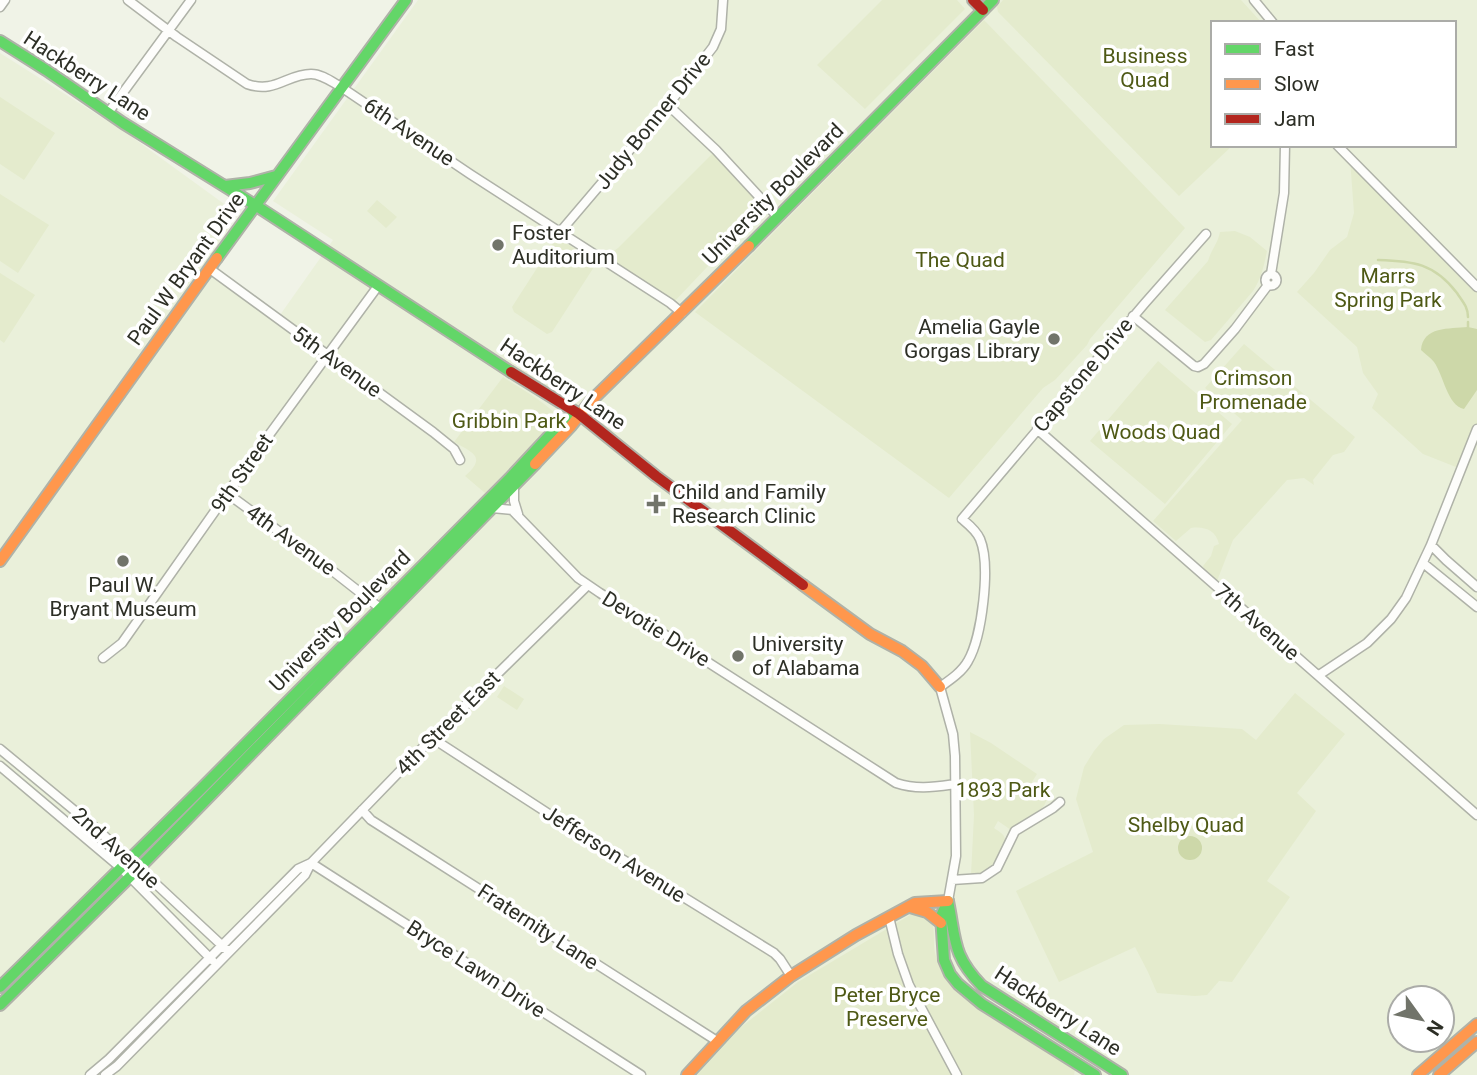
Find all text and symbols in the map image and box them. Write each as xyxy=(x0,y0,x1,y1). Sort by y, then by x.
legend xyxy=(1211,21,1456,147)
street label: Hackberry Lane xyxy=(19,26,155,126)
text: Fast xyxy=(1274,37,1315,61)
park label: Business Quad xyxy=(1102,44,1188,92)
street label: Judy Bonner Drive xyxy=(590,48,716,194)
text: Slow xyxy=(1274,72,1320,96)
street label: 6th Avenue xyxy=(359,93,459,171)
text: Jam xyxy=(1274,107,1315,131)
street label: University Boulevard xyxy=(698,119,848,269)
street label: Paul W Bryant Drive xyxy=(123,188,249,350)
place label: Foster Auditorium xyxy=(512,221,615,269)
marker: Foster Auditorium xyxy=(490,237,506,253)
park label: The Quad xyxy=(915,248,1005,272)
park label: Marrs Spring Park xyxy=(1334,264,1442,312)
street label: Capstone Drive xyxy=(1028,313,1138,437)
place label: Amelia Gayle Gorgas Library xyxy=(904,315,1040,363)
street label: 5th Avenue xyxy=(288,322,386,402)
marker: Amelia Gayle Gorgas Library xyxy=(1046,331,1062,347)
street label: Hackberry Lane xyxy=(496,333,630,435)
park label: Crimson Promenade xyxy=(1199,366,1307,414)
park label: Gribbin Park xyxy=(452,409,567,433)
park label: Woods Quad xyxy=(1101,420,1221,444)
street label: 9th Street xyxy=(206,429,278,517)
place label: Child and Family Research Clinic xyxy=(672,480,826,528)
marker: Child and Family Research Clinic xyxy=(646,494,666,514)
street label: 4th Avenue xyxy=(242,500,340,580)
street label: University Boulevard xyxy=(265,546,415,696)
marker: Paul W. Bryant Museum xyxy=(115,553,131,569)
place label: Paul W. Bryant Museum xyxy=(49,573,197,621)
street label: 7th Avenue xyxy=(1210,579,1304,665)
street label: Devotie Drive xyxy=(598,586,714,672)
place label: University of Alabama xyxy=(752,632,860,680)
marker: University of Alabama xyxy=(730,648,746,664)
street label: 4th Street East xyxy=(391,666,505,780)
park label: 1893 Park xyxy=(956,778,1051,802)
street label: Jefferson Avenue xyxy=(538,800,690,908)
street label: 2nd Avenue xyxy=(67,803,165,893)
park label: Shelby Quad xyxy=(1128,813,1244,837)
street label: Fraternity Lane xyxy=(473,879,603,975)
street label: Bryce Lawn Drive xyxy=(402,915,550,1023)
street label: Hackberry Lane xyxy=(990,961,1126,1061)
park label: Peter Bryce Preserve xyxy=(834,983,940,1031)
north arrow xyxy=(1386,984,1456,1054)
text: N xyxy=(1422,1016,1448,1040)

